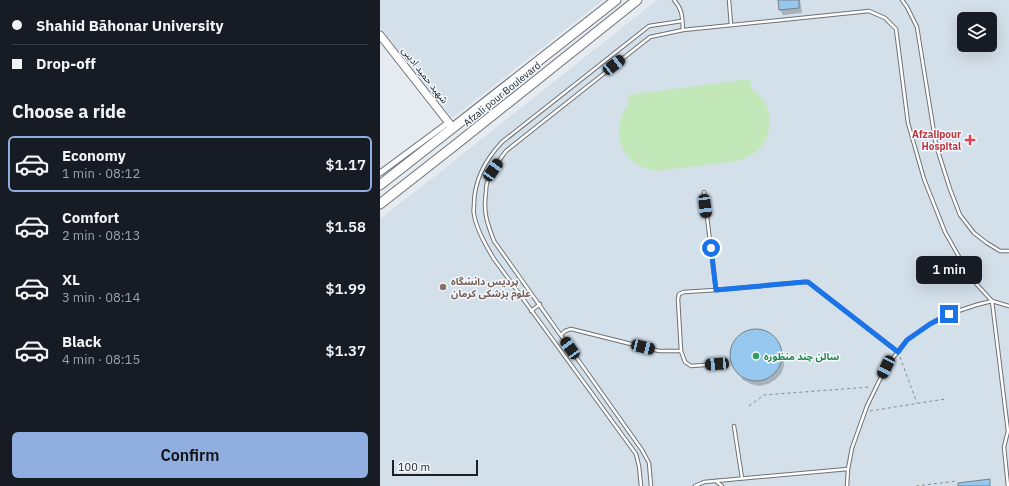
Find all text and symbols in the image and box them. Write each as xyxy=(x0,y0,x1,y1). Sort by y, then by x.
map controls xyxy=(957,12,997,52)
button: layers xyxy=(957,12,997,52)
text: Shahid Bāhonar University xyxy=(36,16,223,35)
street label: شهید حمید ادیبی xyxy=(399,44,451,106)
car xyxy=(601,53,627,77)
text: Drop-off xyxy=(36,54,96,73)
street label: Afzali pour Boulevard xyxy=(461,59,543,129)
text: Choose a ride xyxy=(12,100,126,123)
place label: Afzalipour Hospital xyxy=(912,128,961,153)
marker: Afzalipour Hospital xyxy=(964,134,976,146)
icon: car xyxy=(14,146,50,182)
text: Economy xyxy=(62,146,126,165)
text: $1.17 xyxy=(326,155,366,174)
car xyxy=(481,157,505,183)
text: 1 min · 08:12 xyxy=(62,165,140,182)
car xyxy=(698,193,712,219)
icon: car xyxy=(14,208,50,244)
text: Comfort xyxy=(62,208,119,227)
text: $1.58 xyxy=(326,217,366,236)
text: 2 min · 08:13 xyxy=(62,227,140,244)
route start xyxy=(702,239,720,257)
callout: 1 min xyxy=(916,256,982,284)
text: 1 min xyxy=(932,261,966,278)
icon: car xyxy=(14,270,50,306)
text: XL xyxy=(62,270,80,289)
place label: پردیس دانشگاه علوم پزشکی کرمان xyxy=(451,275,531,301)
text: $1.99 xyxy=(326,279,366,298)
marker: پردیس دانشگاه علوم پزشکی کرمان xyxy=(438,282,448,292)
text: 3 min · 08:14 xyxy=(62,289,140,306)
route end xyxy=(940,305,958,323)
icon: car xyxy=(14,332,50,368)
text: Black xyxy=(62,332,102,351)
car xyxy=(558,335,582,361)
car xyxy=(630,338,656,356)
text: $1.37 xyxy=(326,341,366,360)
place label: سالن چند منظوره xyxy=(764,350,839,363)
text: 4 min · 08:15 xyxy=(62,351,140,368)
marker: سالن چند منظوره xyxy=(751,351,761,361)
car xyxy=(875,354,897,380)
car xyxy=(705,357,729,371)
button: Confirm xyxy=(12,432,368,478)
scale bar xyxy=(392,458,478,477)
text: 100 m xyxy=(398,460,430,474)

